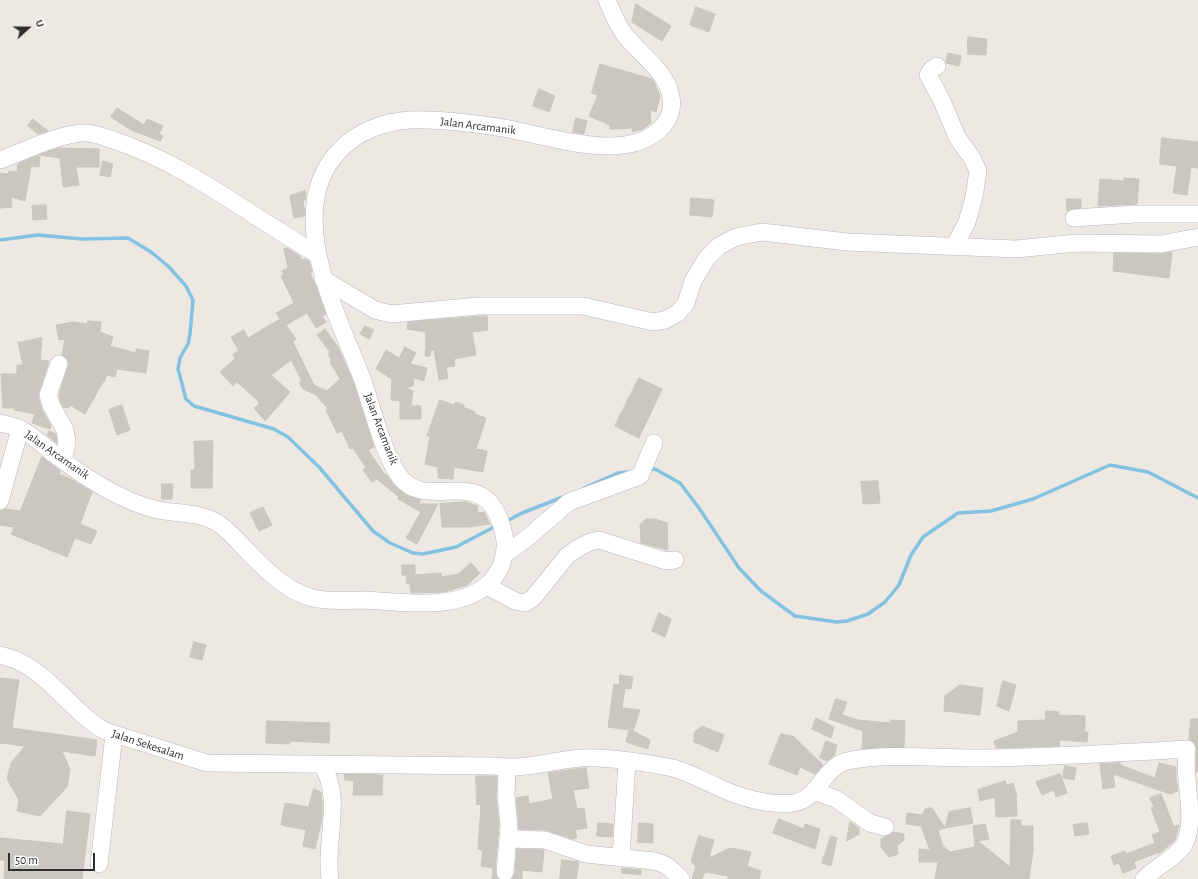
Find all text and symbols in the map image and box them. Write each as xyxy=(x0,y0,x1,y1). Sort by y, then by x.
north arrow xyxy=(8,8,48,48)
text: U xyxy=(33,18,46,29)
street label: Jalan Arcamanik xyxy=(440,114,516,138)
street label: Jalan Arcamanik xyxy=(361,391,401,467)
street label: Jalan Arcamanik xyxy=(22,427,92,483)
street label: Jalan Sekesalam xyxy=(110,727,186,763)
scale bar xyxy=(10,845,97,871)
text: 50 m xyxy=(15,854,38,866)

